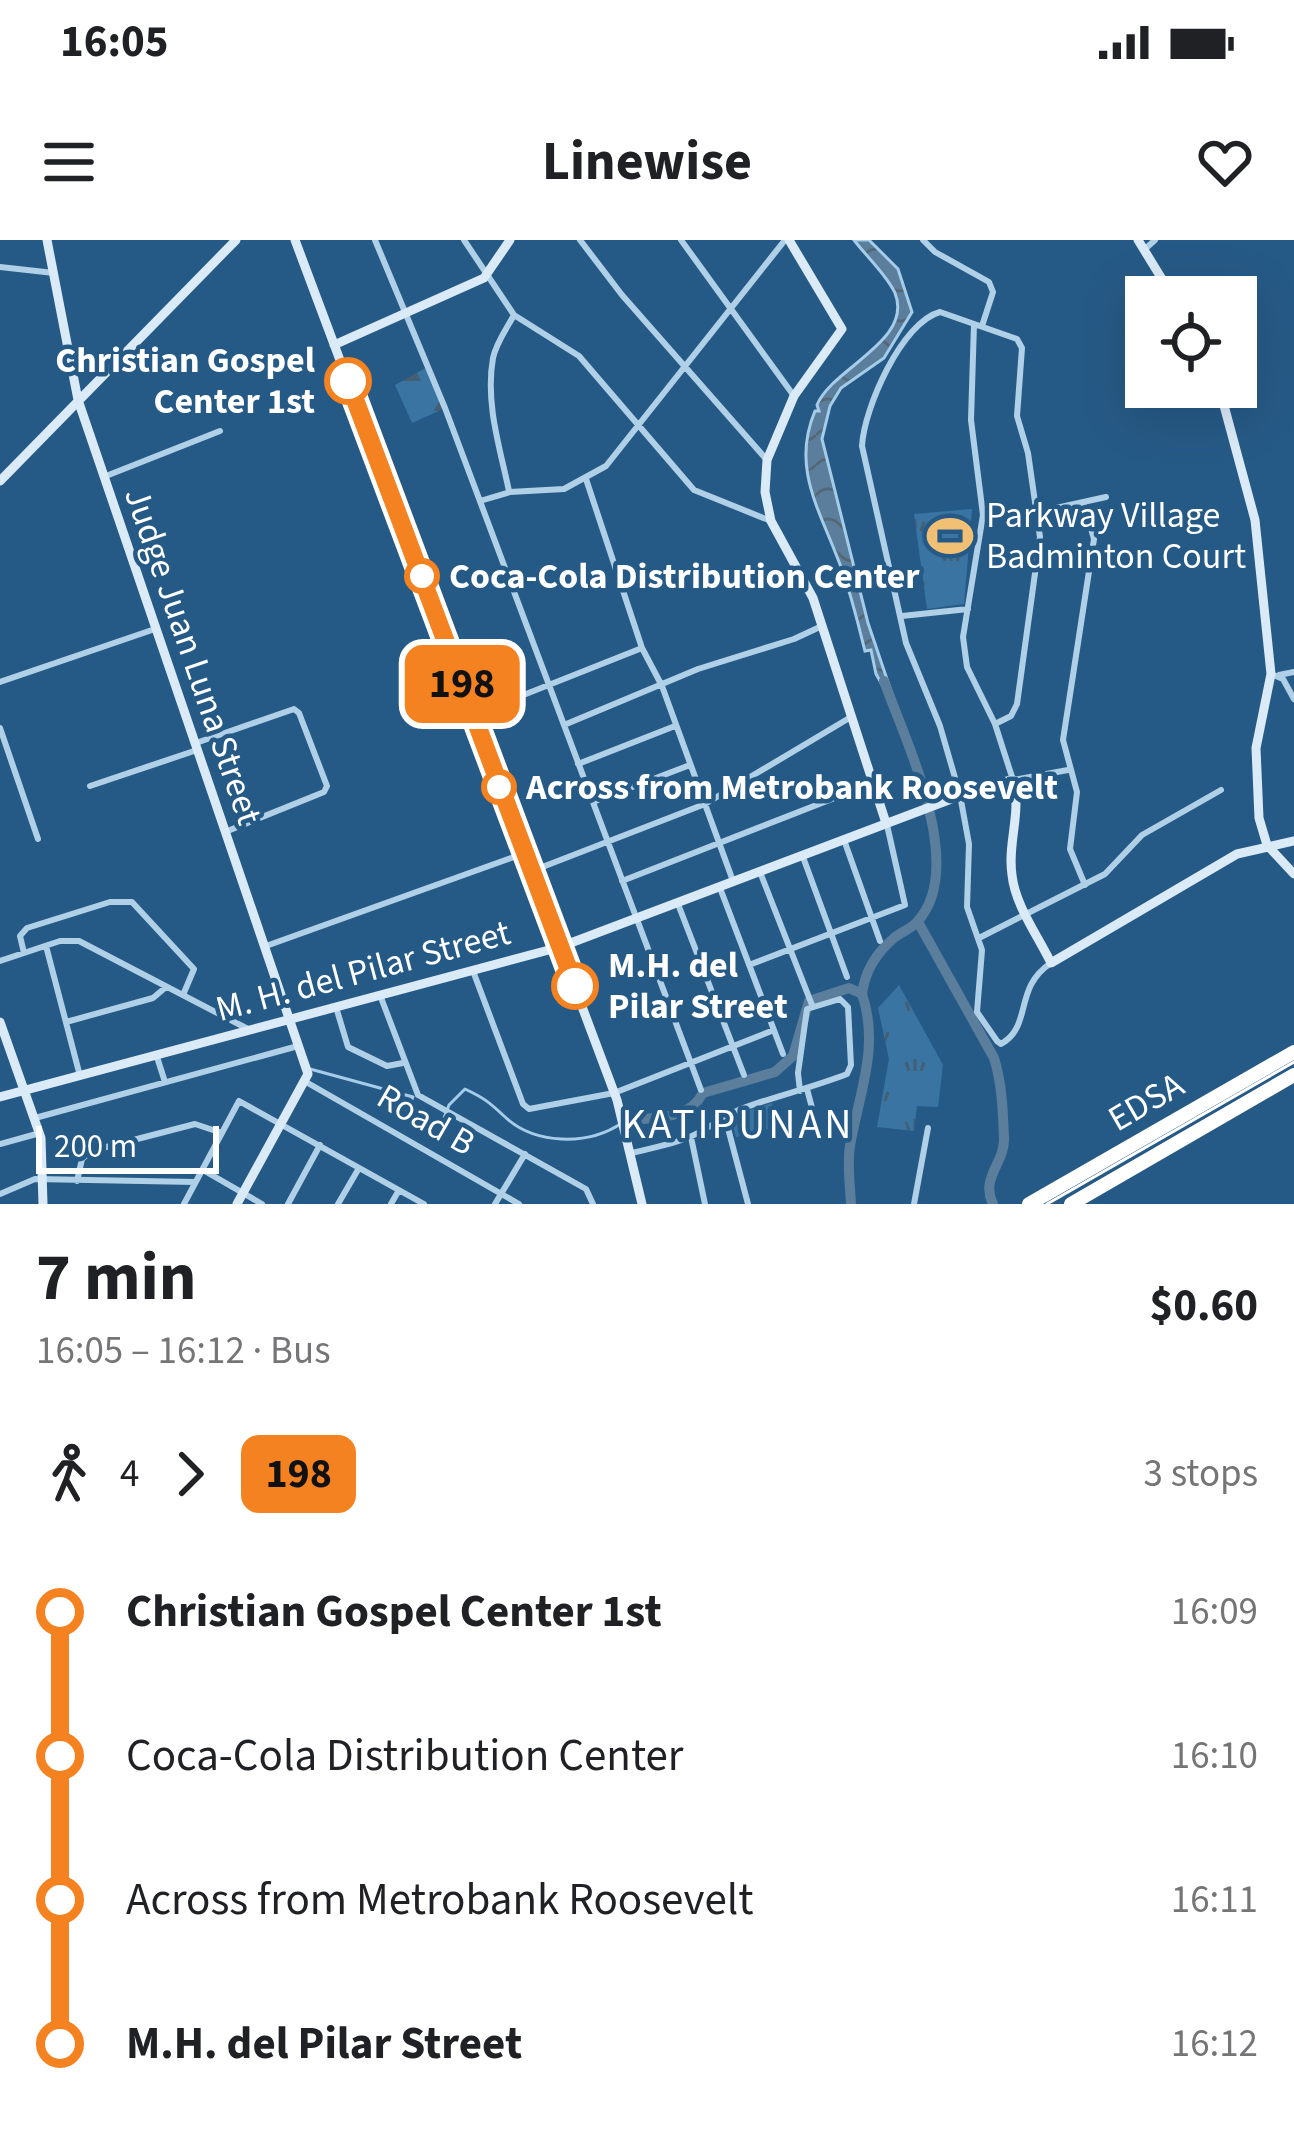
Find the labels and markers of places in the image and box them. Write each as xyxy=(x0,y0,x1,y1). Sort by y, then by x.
place label: Christian Gospel Center 1st xyxy=(55,335,315,427)
marker: Christian Gospel Center 1st xyxy=(326,359,370,403)
place label: Parkway Village Badminton Court xyxy=(986,490,1246,582)
sports icon: Parkway Village Badminton Court xyxy=(925,511,975,561)
place label: Coca-Cola Distribution Center xyxy=(449,551,920,602)
marker: Coca-Cola Distribution Center xyxy=(406,560,438,592)
place label: Across from Metrobank Roosevelt xyxy=(525,762,1058,813)
marker: Across from Metrobank Roosevelt xyxy=(483,771,515,803)
place label: M.H. del Pilar Street xyxy=(608,940,788,1032)
marker: M.H. del Pilar Street xyxy=(553,964,597,1008)

